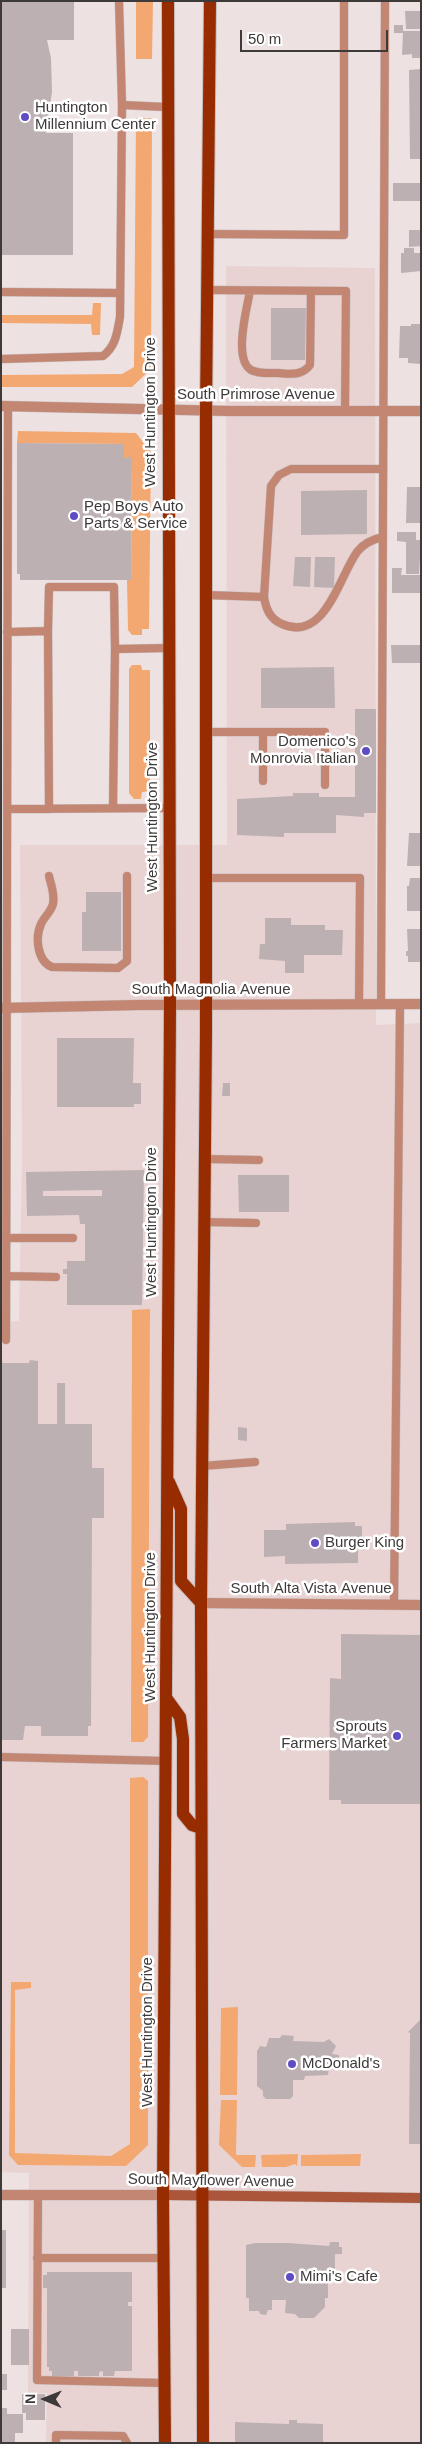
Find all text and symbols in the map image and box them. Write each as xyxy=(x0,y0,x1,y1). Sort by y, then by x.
scale bar xyxy=(242,20,390,52)
text: 50 m xyxy=(248,30,281,47)
place label: Huntington Millennium Center xyxy=(35,99,156,134)
marker: Huntington Millennium Center xyxy=(19,111,31,123)
street label: West Huntington Drive xyxy=(142,337,160,487)
street label: South Primrose Avenue xyxy=(177,386,335,404)
place label: Pep Boys Auto Parts & Service xyxy=(84,498,187,533)
marker: Pep Boys Auto Parts & Service xyxy=(68,510,80,522)
place label: Domenico's Monrovia Italian xyxy=(250,733,356,768)
street label: West Huntington Drive xyxy=(144,742,162,892)
marker: Domenico's Monrovia Italian xyxy=(360,745,372,757)
street label: South Magnolia Avenue xyxy=(131,981,291,999)
street label: West Huntington Drive xyxy=(143,1147,161,1297)
place label: Burger King xyxy=(325,1534,404,1552)
marker: Burger King xyxy=(309,1537,321,1549)
street label: West Huntington Drive xyxy=(142,1552,160,1702)
street label: South Alta Vista Avenue xyxy=(230,1580,392,1598)
place label: Sprouts Farmers Market xyxy=(281,1718,387,1753)
marker: Sprouts Farmers Market xyxy=(391,1730,403,1742)
street label: West Huntington Drive xyxy=(139,1957,157,2107)
place label: McDonald's xyxy=(302,2055,380,2073)
marker: McDonald's xyxy=(286,2058,298,2070)
street label: South Mayflower Avenue xyxy=(128,2171,294,2191)
place label: Mimi's Cafe xyxy=(300,2268,378,2286)
marker: Mimi's Cafe xyxy=(284,2271,296,2283)
north arrow xyxy=(20,2374,70,2424)
text: N xyxy=(22,2394,38,2404)

